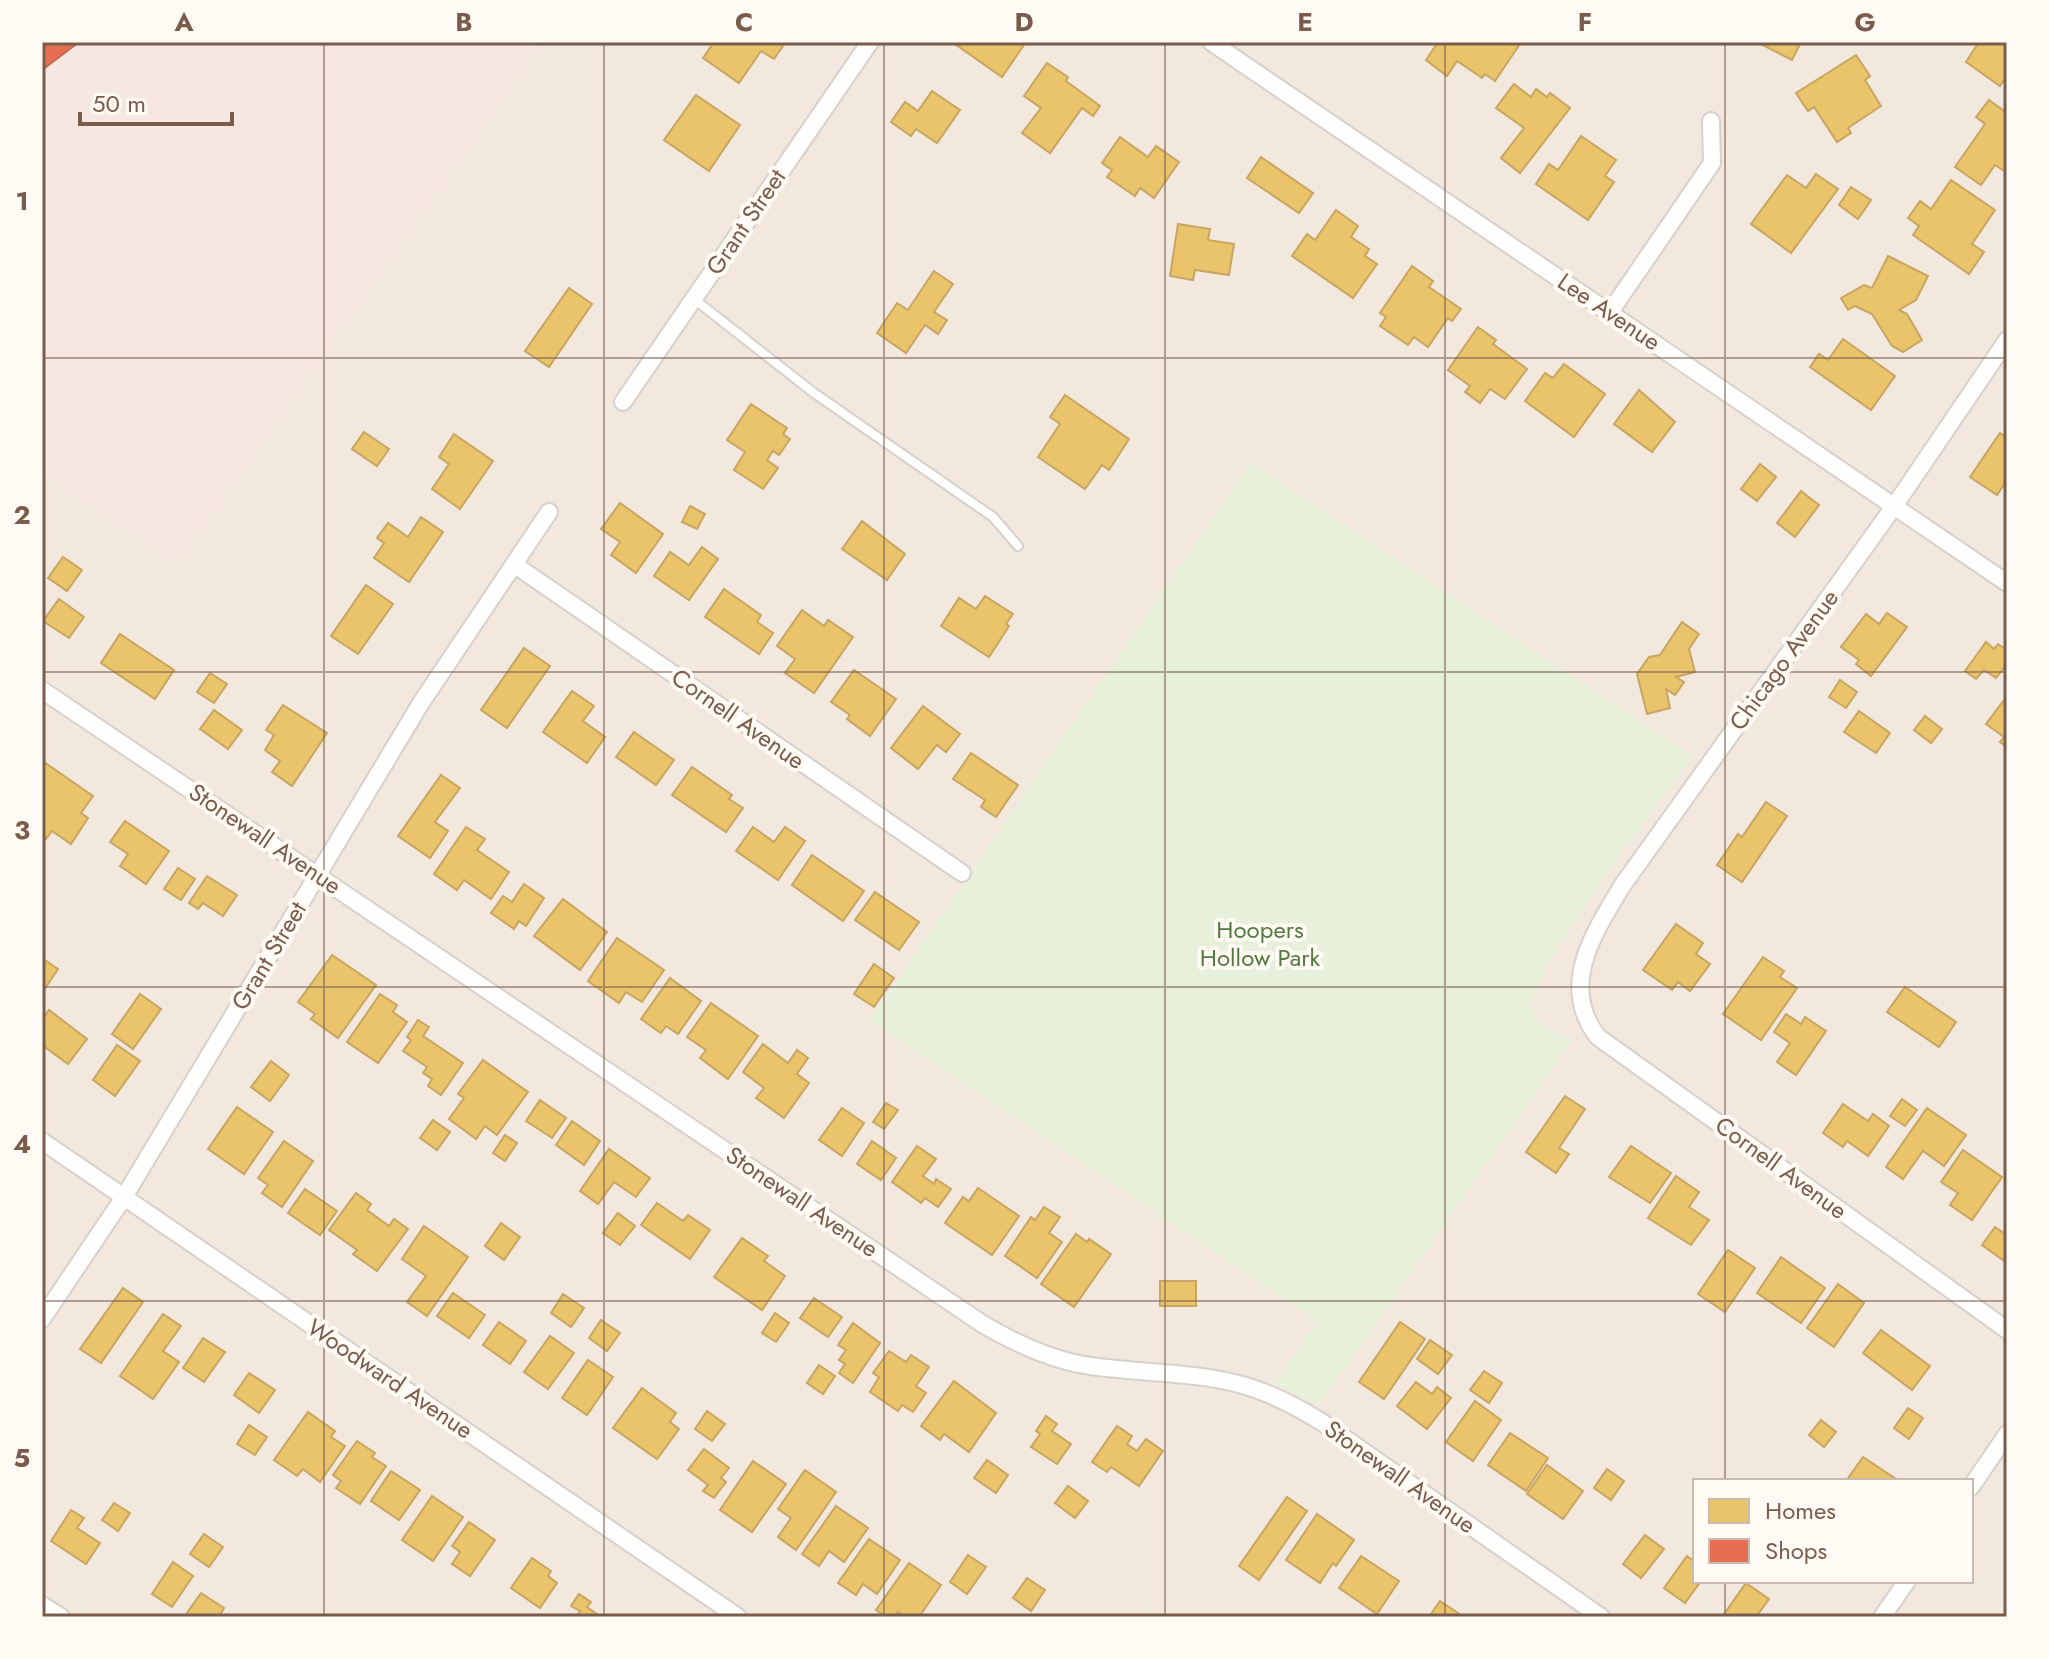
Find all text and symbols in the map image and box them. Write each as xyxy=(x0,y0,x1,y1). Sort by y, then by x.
text: A xyxy=(173,3,194,41)
text: B xyxy=(455,3,473,41)
text: C xyxy=(735,3,753,41)
text: D xyxy=(1014,3,1034,41)
text: E xyxy=(1297,3,1313,41)
text: F xyxy=(1578,3,1592,41)
text: G xyxy=(1854,3,1876,41)
scale bar xyxy=(80,76,232,126)
text: 50 m xyxy=(92,86,146,121)
street label: Grant Street xyxy=(697,161,794,282)
text: 1 xyxy=(15,182,29,220)
street label: Lee Avenue xyxy=(1551,264,1668,359)
text: 2 xyxy=(13,496,31,534)
street label: Chicago Avenue xyxy=(1720,582,1847,738)
street label: Cornell Avenue xyxy=(664,660,812,778)
street label: Stonewall Avenue xyxy=(182,774,349,903)
text: 3 xyxy=(14,811,30,849)
street label: Grant Street xyxy=(222,895,315,1017)
park label: Hoopers Hollow Park xyxy=(1200,912,1321,975)
street label: Cornell Avenue xyxy=(1708,1108,1855,1228)
text: 4 xyxy=(13,1125,31,1163)
street label: Stonewall Avenue xyxy=(719,1137,886,1266)
street label: Woodward Avenue xyxy=(300,1310,480,1447)
street label: Stonewall Avenue xyxy=(1318,1411,1483,1542)
text: 5 xyxy=(14,1439,30,1477)
legend xyxy=(1693,1479,1973,1583)
text: Homes xyxy=(1765,1493,1836,1528)
text: Shops xyxy=(1765,1533,1827,1568)

